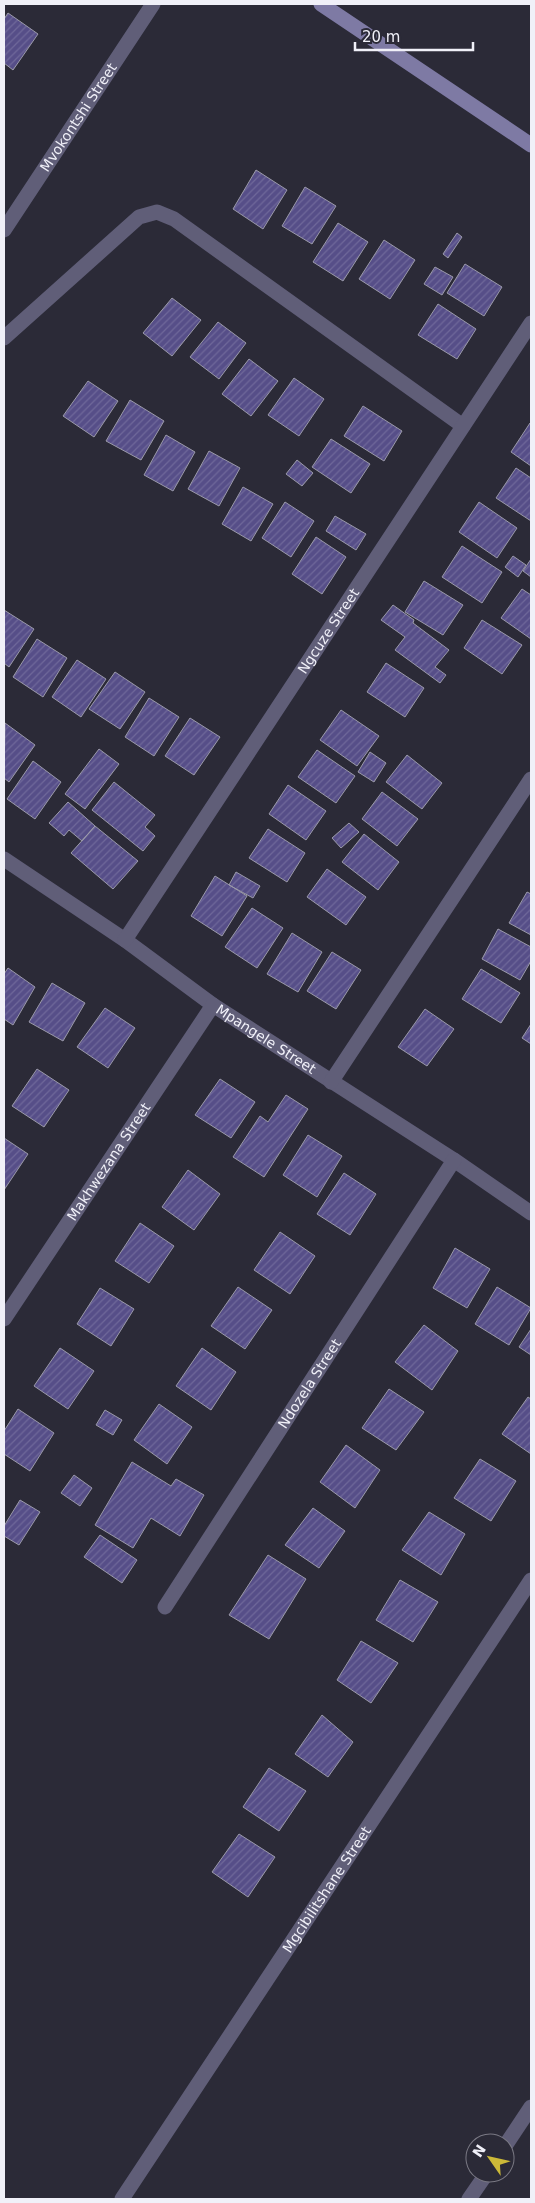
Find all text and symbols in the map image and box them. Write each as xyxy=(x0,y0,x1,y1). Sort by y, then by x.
scale bar xyxy=(355,20,472,52)
text: 20 m xyxy=(362,28,400,46)
street label: Mvokontshi Street xyxy=(37,60,120,175)
street label: Ngcuze Street xyxy=(294,585,363,677)
street label: Mpangele Street xyxy=(213,1001,319,1077)
street label: Makhwezana Street xyxy=(64,1099,154,1224)
street label: Ndozela Street xyxy=(275,1335,345,1431)
street label: Mgcibilitshane Street xyxy=(279,1823,374,1956)
north arrow xyxy=(465,2133,515,2183)
text: N xyxy=(469,2141,489,2160)

